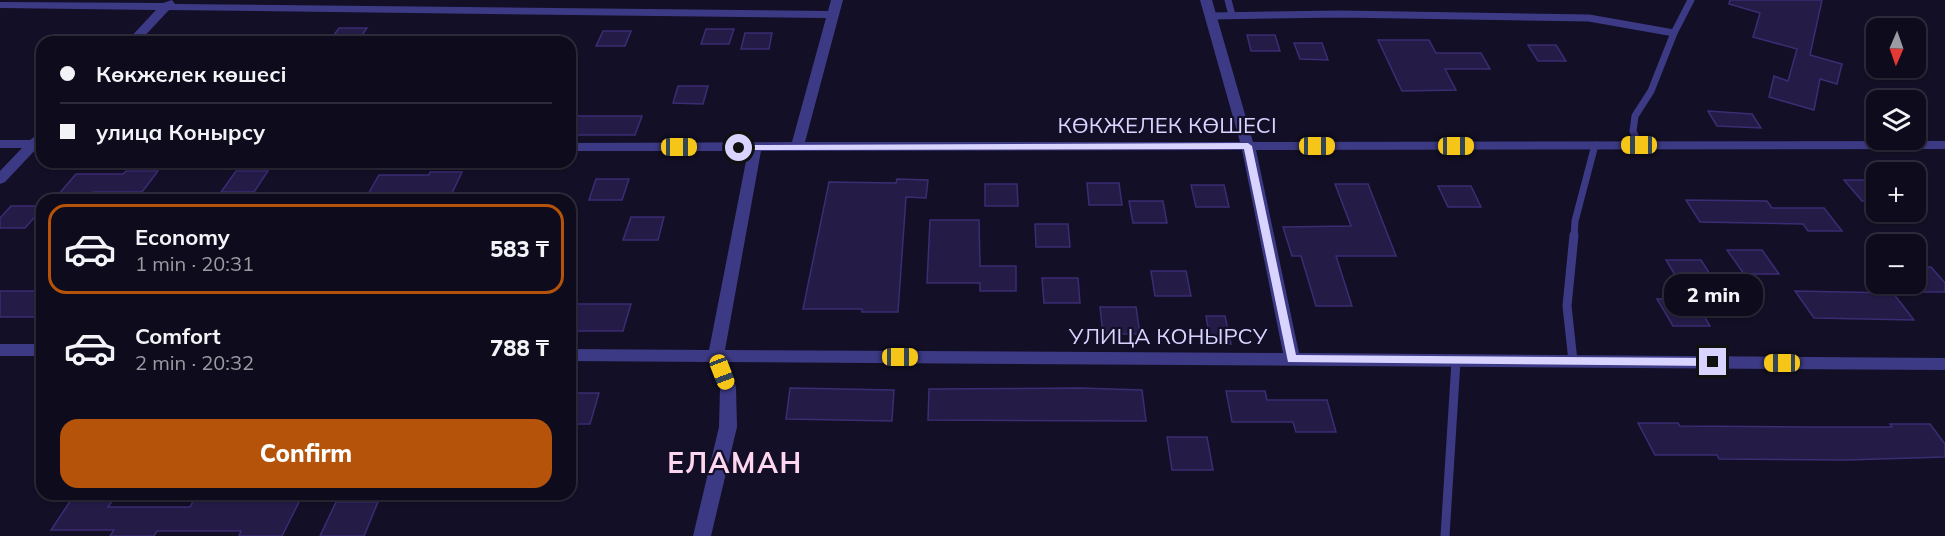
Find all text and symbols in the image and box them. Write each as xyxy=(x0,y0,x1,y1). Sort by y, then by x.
north arrow xyxy=(1866,18,1926,78)
map controls xyxy=(1866,18,1926,294)
text: Көкжелек көшесі xyxy=(96,60,287,88)
button: layers xyxy=(1866,90,1926,150)
street label: КӨКЖЕЛЕК КӨШЕСІ xyxy=(1057,111,1277,139)
text: улица Конырсу xyxy=(96,118,265,146)
route start xyxy=(725,134,752,161)
car xyxy=(1621,136,1657,154)
car xyxy=(1299,137,1335,155)
car xyxy=(1438,137,1474,155)
car xyxy=(661,138,697,156)
button: + xyxy=(1866,162,1926,222)
icon: car xyxy=(63,222,117,276)
text: Economy xyxy=(135,223,230,251)
button: − xyxy=(1866,234,1926,294)
text: 583 ₸ xyxy=(490,235,549,263)
text: 1 min · 20:31 xyxy=(135,251,254,276)
callout: 2 min xyxy=(1664,275,1762,317)
text: 2 min xyxy=(1687,282,1740,307)
icon: car xyxy=(63,321,117,375)
text: Comfort xyxy=(135,322,221,350)
street label: УЛИЦА КОНЫРСУ xyxy=(1068,322,1268,350)
text: 788 ₸ xyxy=(490,334,549,362)
car xyxy=(882,348,918,366)
route end xyxy=(1699,348,1726,375)
text: 2 min · 20:32 xyxy=(135,350,254,375)
car xyxy=(707,352,737,392)
car xyxy=(1764,354,1800,372)
button: Confirm xyxy=(60,419,552,488)
district label: ЕЛАМАН xyxy=(667,445,803,480)

